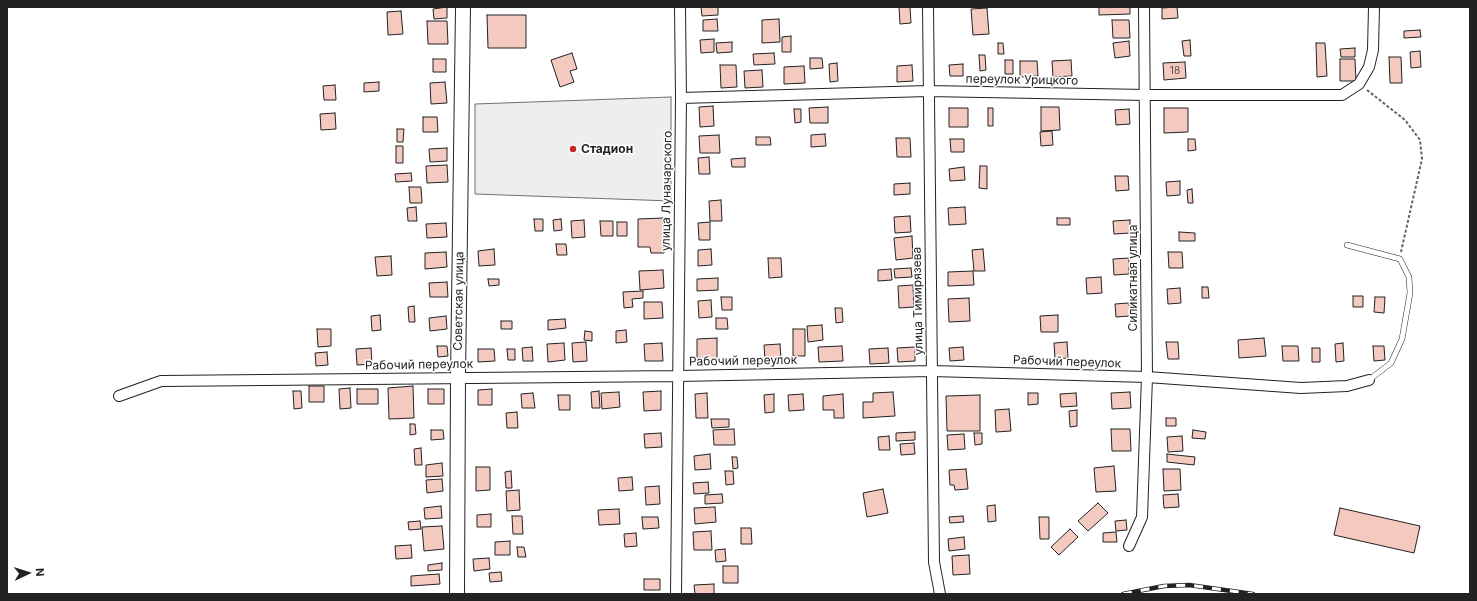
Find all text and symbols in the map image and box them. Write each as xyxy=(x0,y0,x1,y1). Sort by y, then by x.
house number: 18 xyxy=(1170,65,1180,77)
street label: переулок Урицкого xyxy=(966,72,1078,88)
street label: улица Луначарского xyxy=(659,131,675,251)
place label: Стадион xyxy=(581,142,633,156)
marker: Стадион xyxy=(568,144,578,154)
street label: Силикатная улица xyxy=(1126,225,1140,331)
street label: улица Тимирязева xyxy=(910,247,926,355)
street label: Советская улица xyxy=(451,251,467,351)
street label: Рабочий переулок xyxy=(689,353,797,369)
street label: Рабочий переулок xyxy=(1013,353,1121,371)
street label: Рабочий переулок xyxy=(365,357,473,373)
north arrow xyxy=(8,553,48,593)
text: N xyxy=(33,567,47,577)

